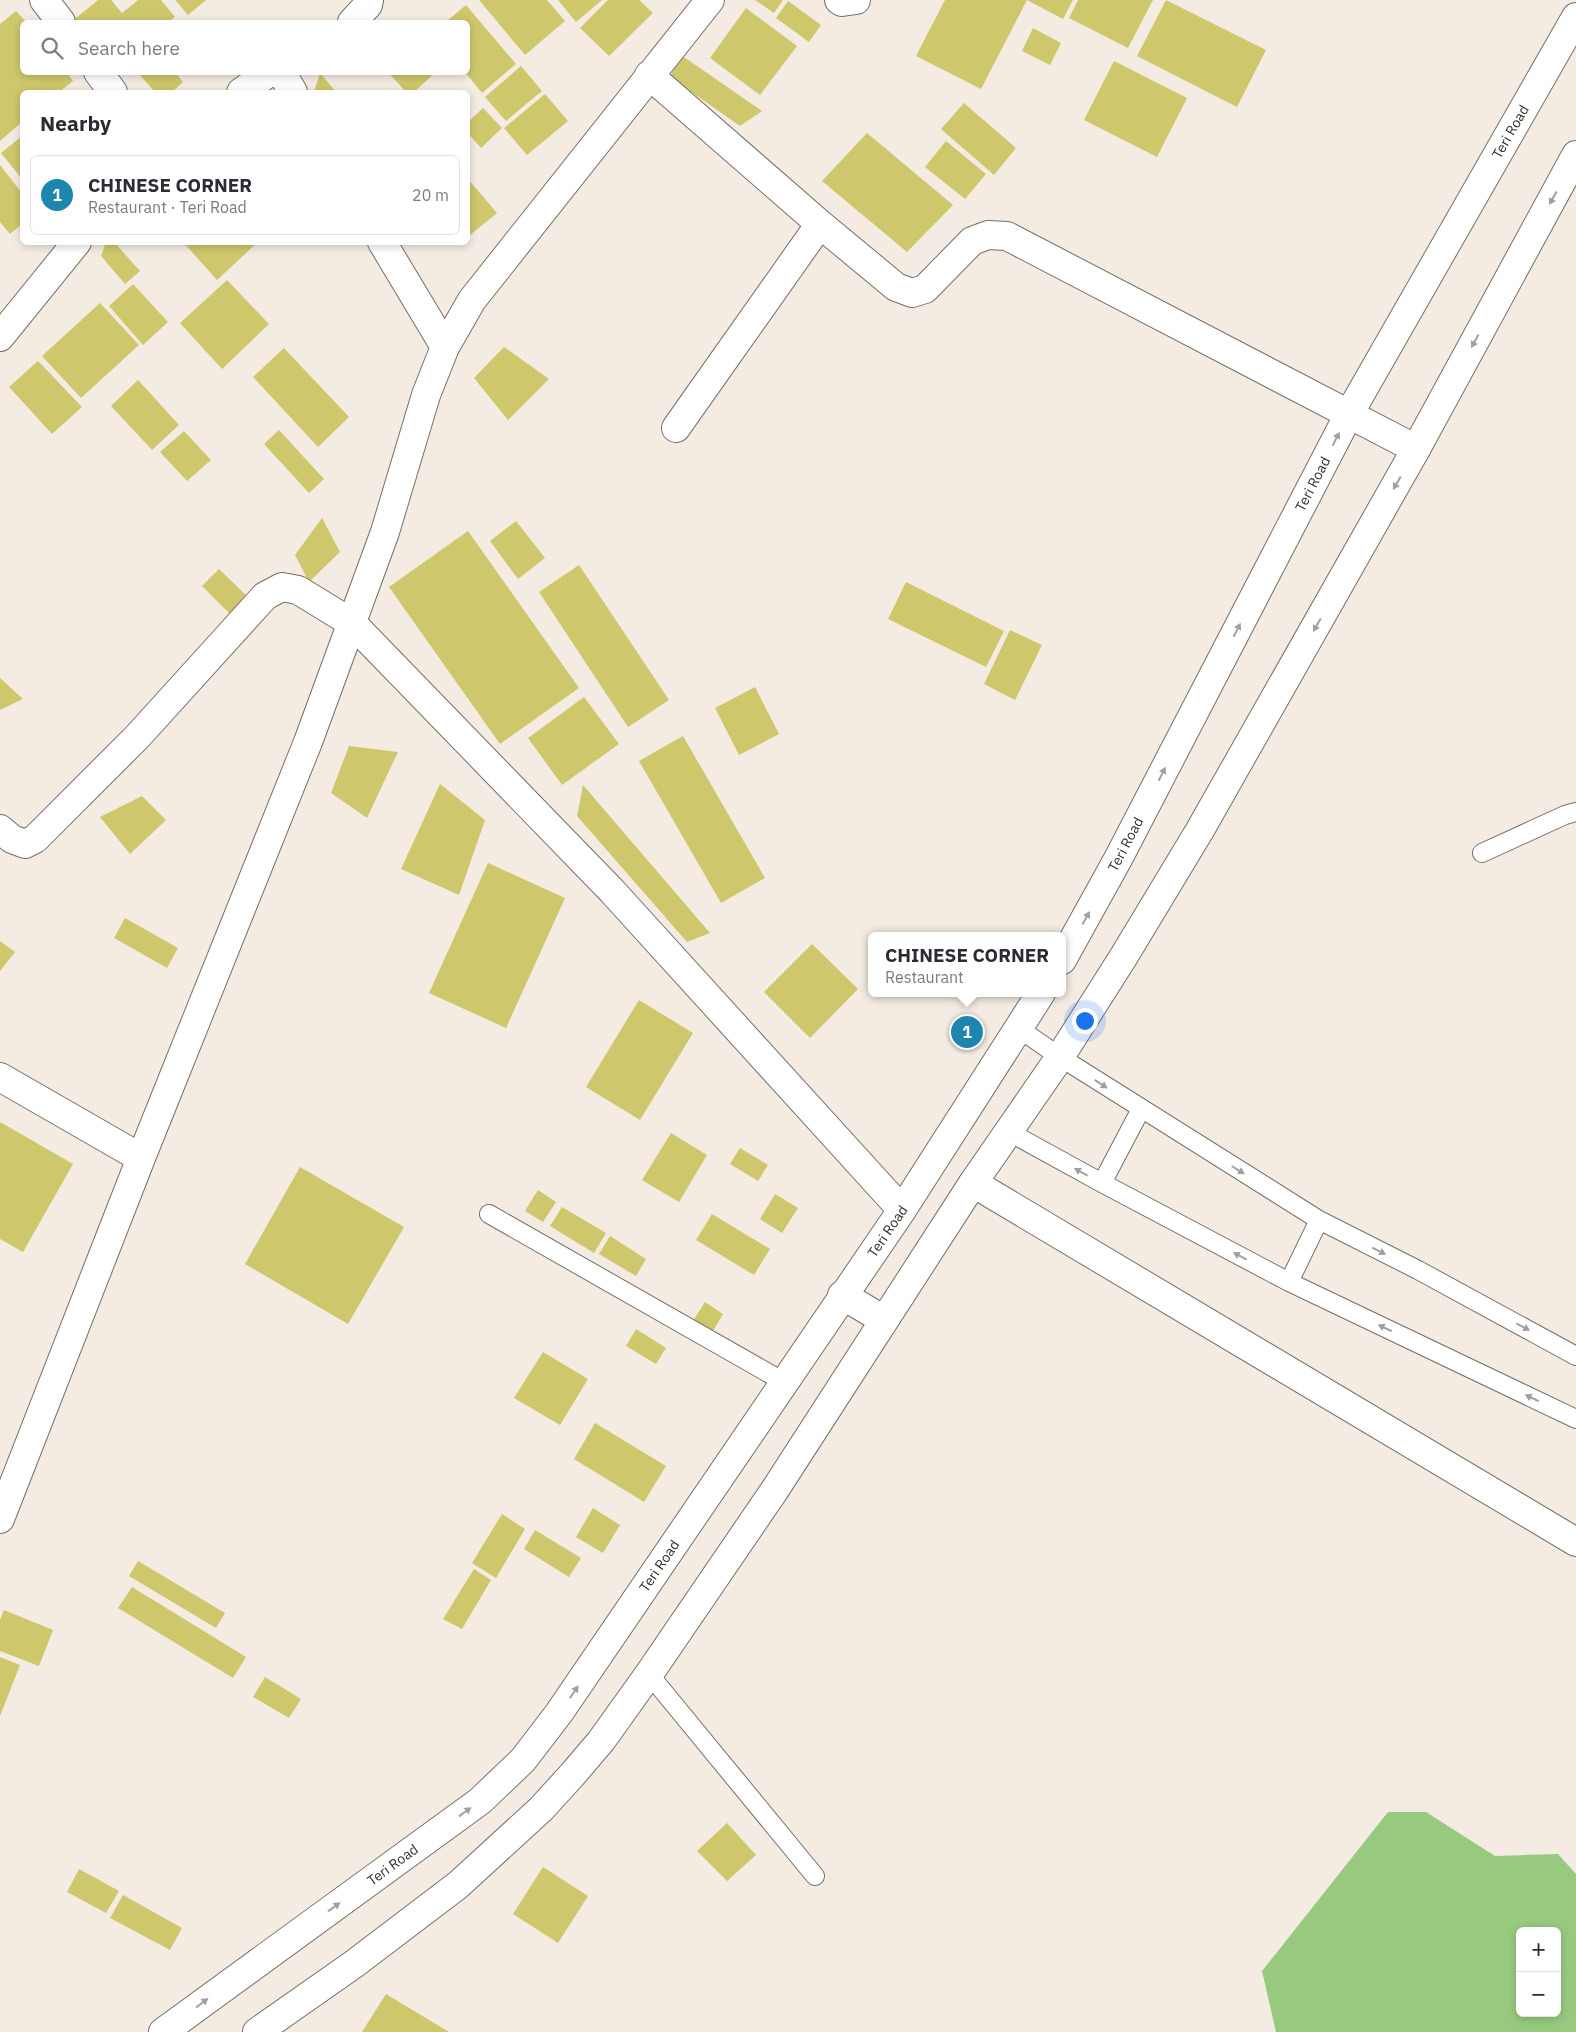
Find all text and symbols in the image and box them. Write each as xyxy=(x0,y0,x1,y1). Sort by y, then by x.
search box xyxy=(20,20,470,75)
icon: search xyxy=(38,34,66,62)
text: Search here xyxy=(78,36,180,60)
street label: Teri Road xyxy=(1488,102,1533,162)
text: Nearby xyxy=(40,109,111,137)
text: CHINESE CORNER xyxy=(88,173,252,197)
text: 1 xyxy=(52,185,62,205)
text: 20 m xyxy=(412,185,449,205)
one-way arrow xyxy=(1549,191,1557,205)
text: Restaurant · Teri Road xyxy=(88,197,247,217)
one-way arrow xyxy=(1471,334,1479,348)
one-way arrow xyxy=(1332,432,1340,446)
street label: Teri Road xyxy=(1291,454,1334,514)
one-way arrow xyxy=(1393,476,1401,491)
one-way arrow xyxy=(1312,618,1321,631)
one-way arrow xyxy=(1233,623,1241,637)
one-way arrow xyxy=(1158,767,1166,781)
street label: Teri Road xyxy=(1104,814,1147,875)
one-way arrow xyxy=(1082,911,1091,924)
popup xyxy=(868,932,1066,997)
text: CHINESE CORNER xyxy=(885,943,1049,967)
text: Restaurant xyxy=(885,967,964,987)
your location xyxy=(1072,1008,1098,1034)
pin: 1 xyxy=(951,1013,983,1051)
one-way arrow xyxy=(1094,1079,1107,1088)
one-way arrow xyxy=(1232,1165,1245,1175)
one-way arrow xyxy=(1074,1167,1087,1176)
street label: Teri Road xyxy=(863,1202,912,1261)
one-way arrow xyxy=(1372,1247,1386,1255)
one-way arrow xyxy=(1232,1252,1247,1260)
one-way arrow xyxy=(1515,1323,1530,1331)
one-way arrow xyxy=(1378,1324,1392,1332)
one-way arrow xyxy=(1525,1394,1539,1402)
street label: Teri Road xyxy=(635,1536,683,1595)
one-way arrow xyxy=(569,1685,578,1699)
one-way arrow xyxy=(458,1807,472,1817)
street label: Teri Road xyxy=(363,1840,422,1889)
one-way arrow xyxy=(327,1902,340,1912)
map controls xyxy=(1516,1927,1561,2017)
button: + xyxy=(1516,1927,1561,1972)
button: − xyxy=(1516,1972,1561,2017)
one-way arrow xyxy=(195,1998,209,2008)

